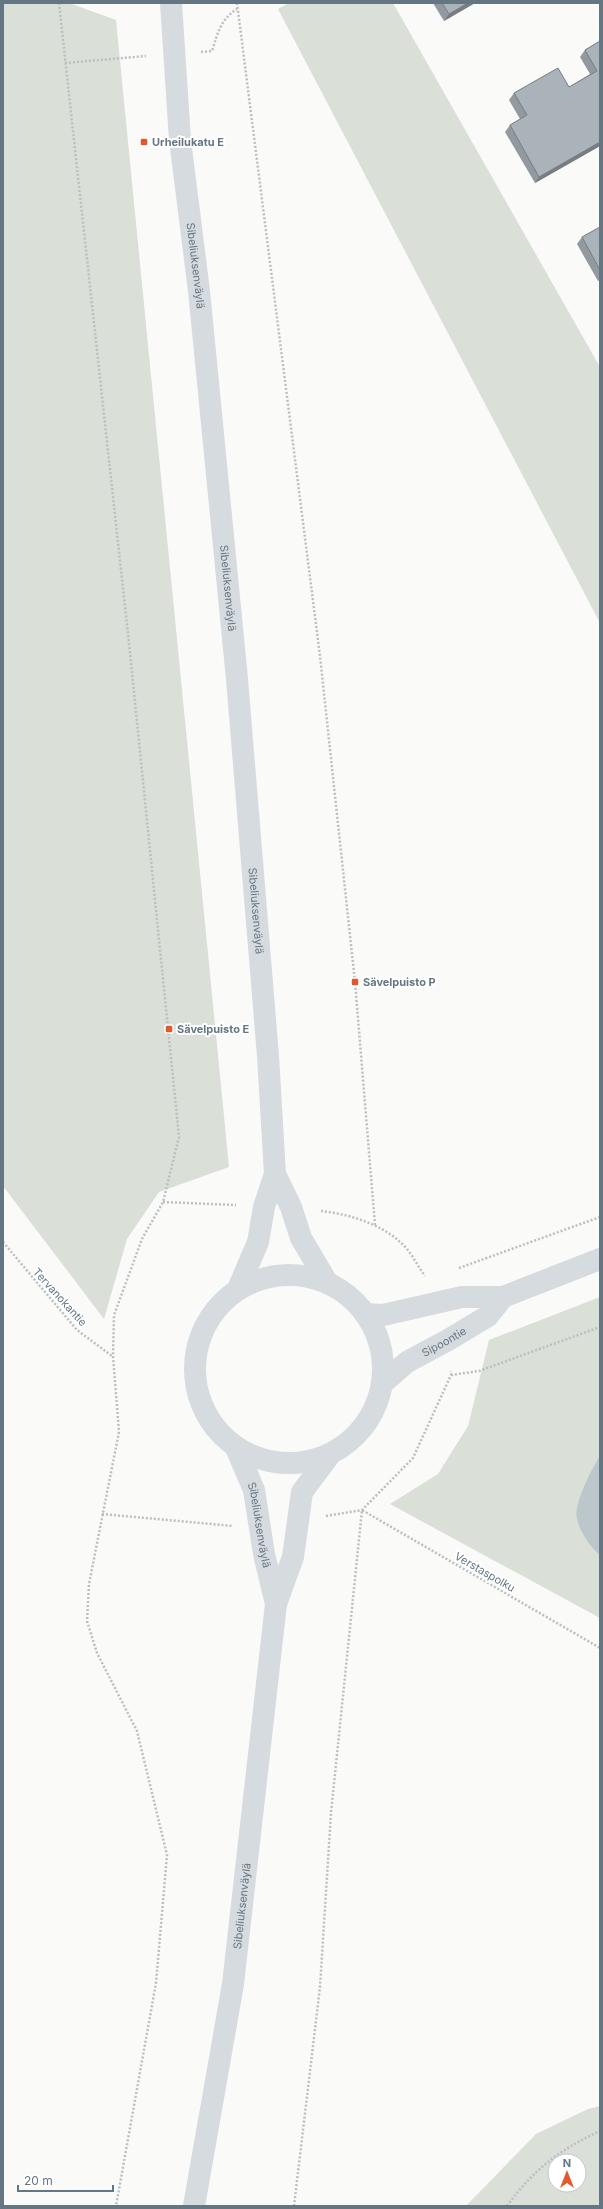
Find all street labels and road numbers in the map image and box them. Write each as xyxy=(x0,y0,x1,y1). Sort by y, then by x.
street label: Sibeliuksenväylä xyxy=(183,222,208,309)
street label: Sibeliuksenväylä xyxy=(217,544,239,632)
street label: Sibeliuksenväylä xyxy=(246,867,267,955)
street label: Tervanokantie xyxy=(30,1265,90,1329)
street label: Sipoontie xyxy=(419,1324,469,1360)
street label: Sibeliuksenväylä xyxy=(244,1480,274,1569)
street label: Verstaspolku xyxy=(452,1549,518,1595)
street label: Sibeliuksenväylä xyxy=(230,1862,254,1950)

